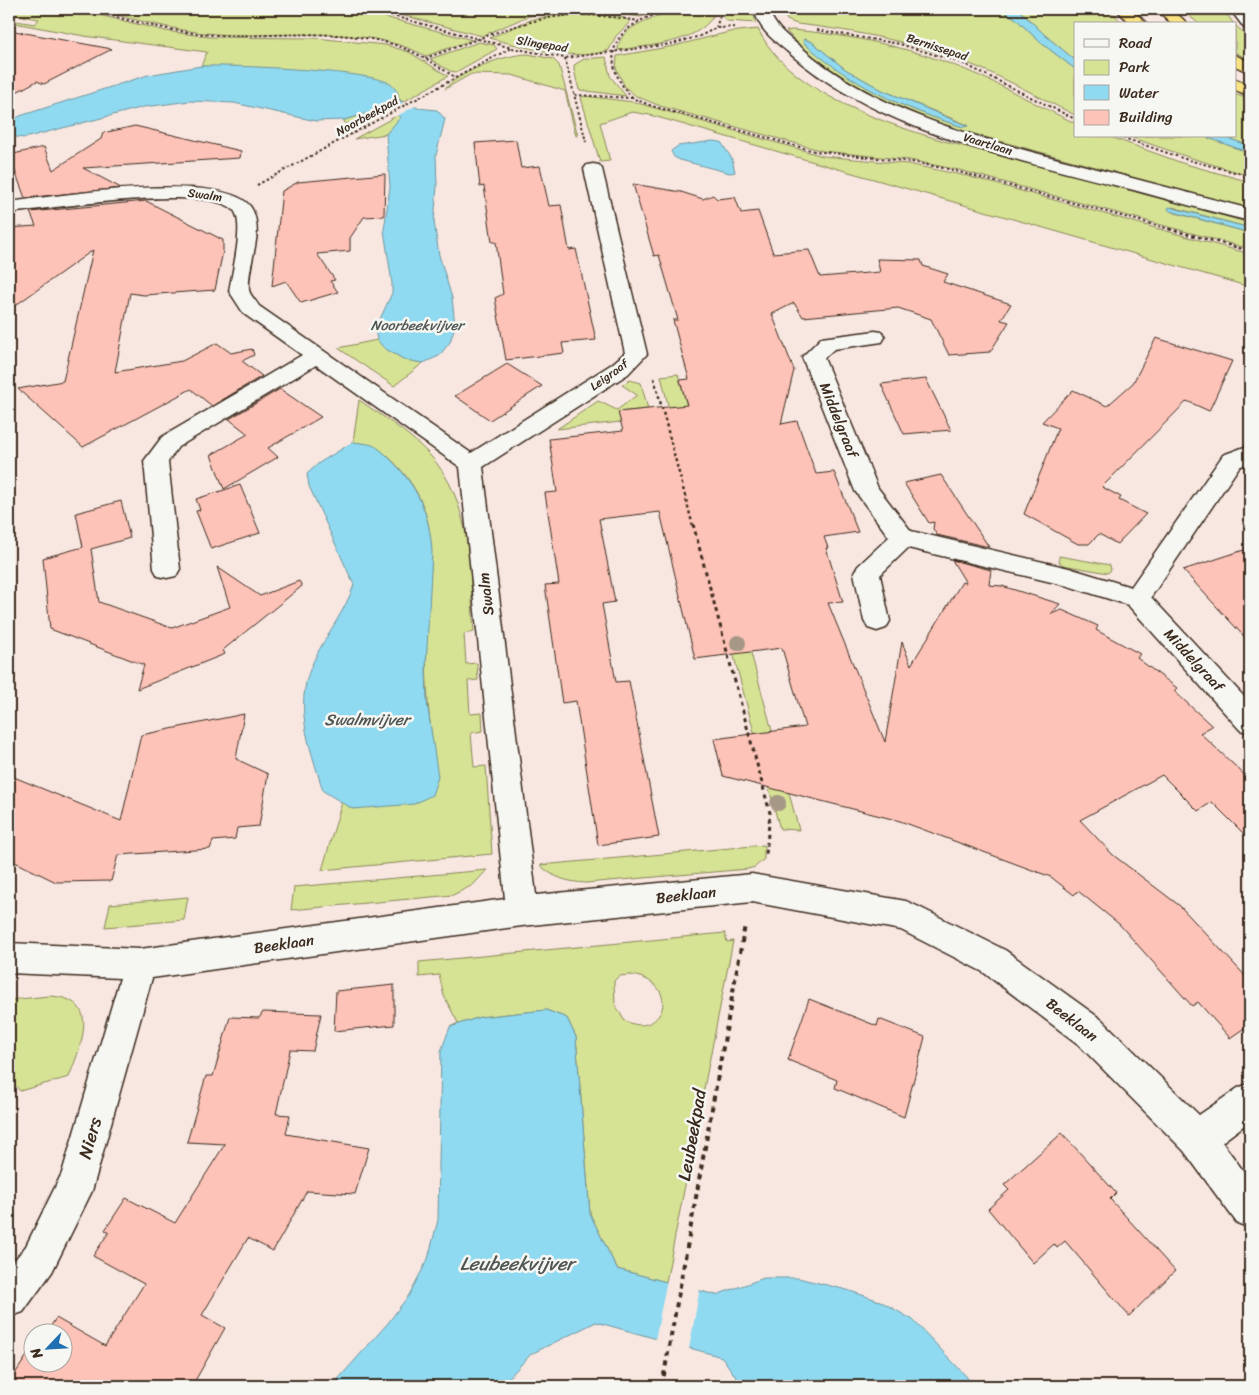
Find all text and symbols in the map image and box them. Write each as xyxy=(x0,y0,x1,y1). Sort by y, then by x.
legend xyxy=(1074,22,1236,138)
street label: Bernissepad xyxy=(903,27,971,67)
street label: Slingepad xyxy=(515,29,570,59)
text: Road xyxy=(1119,30,1152,56)
text: Park xyxy=(1119,54,1150,80)
text: Water xyxy=(1119,80,1159,106)
street label: Noorbeekpad xyxy=(332,89,403,142)
text: Building xyxy=(1119,104,1173,130)
street label: Vaartlaan xyxy=(961,126,1016,162)
street label: Swalm xyxy=(186,182,224,208)
water label: Noorbeekvijver xyxy=(371,313,466,338)
street label: Leigraaf xyxy=(585,352,634,397)
street label: Middelgraaf xyxy=(812,378,866,463)
street label: Swalm xyxy=(470,571,502,617)
street label: Middelgraaf xyxy=(1157,622,1232,699)
water label: Swalmvijver xyxy=(325,705,413,734)
street label: Beeklaan xyxy=(655,879,717,911)
street label: Beeklaan xyxy=(252,927,316,961)
street label: Beeklaan xyxy=(1040,991,1104,1049)
street label: Leubeekpad xyxy=(668,1085,716,1183)
street label: Niers xyxy=(69,1113,111,1163)
water label: Leubeekvijver xyxy=(460,1247,577,1280)
north arrow xyxy=(22,1322,72,1372)
text: N xyxy=(23,1343,50,1364)

